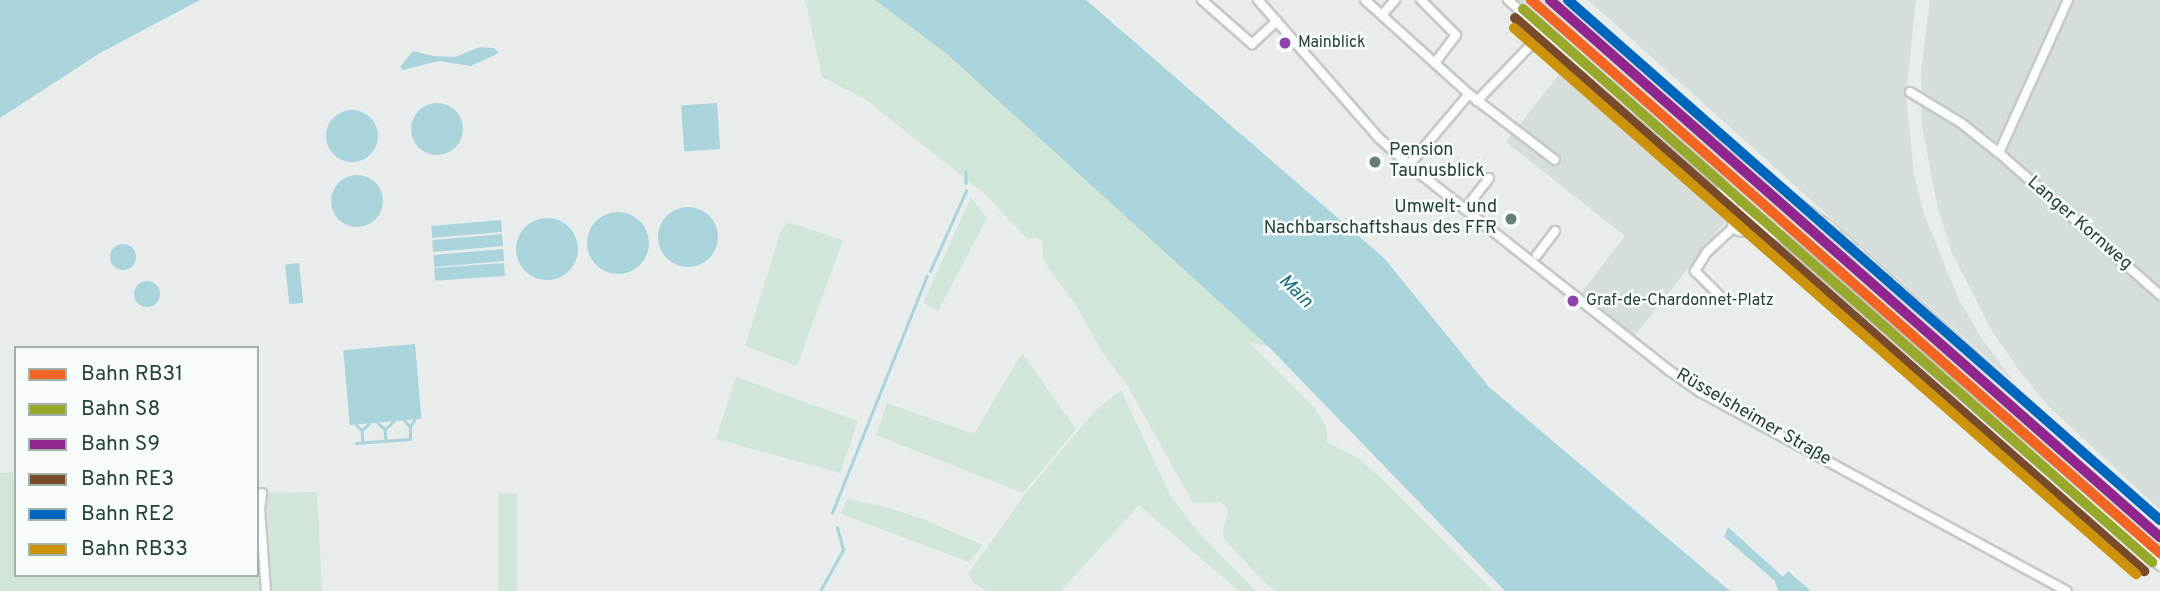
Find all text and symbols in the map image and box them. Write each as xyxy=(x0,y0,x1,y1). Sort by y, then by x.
place label: Mainblick xyxy=(1298,33,1366,53)
marker: Mainblick xyxy=(1278,36,1292,50)
place label: Pension Taunusblick xyxy=(1389,141,1485,184)
marker: Pension Taunusblick xyxy=(1367,154,1383,170)
street label: Langer Kornweg xyxy=(2022,172,2136,276)
place label: Umwelt- und Nachbarschaftshaus des FFR xyxy=(1264,198,1497,241)
marker: Umwelt- und Nachbarschaftshaus des FFR xyxy=(1503,211,1519,227)
water label: Main xyxy=(1273,270,1317,314)
place label: Graf-de-Chardonnet-Platz xyxy=(1586,291,1774,311)
marker: Graf-de-Chardonnet-Platz xyxy=(1566,294,1580,308)
legend xyxy=(14,346,259,577)
text: Bahn RB31 xyxy=(81,361,183,388)
street label: Rüsselsheimer Straße xyxy=(1672,365,1834,471)
text: Bahn S8 xyxy=(81,396,160,423)
text: Bahn S9 xyxy=(81,431,160,458)
text: Bahn RE3 xyxy=(81,466,174,493)
text: Bahn RE2 xyxy=(81,501,174,528)
text: Bahn RB33 xyxy=(81,536,188,563)

